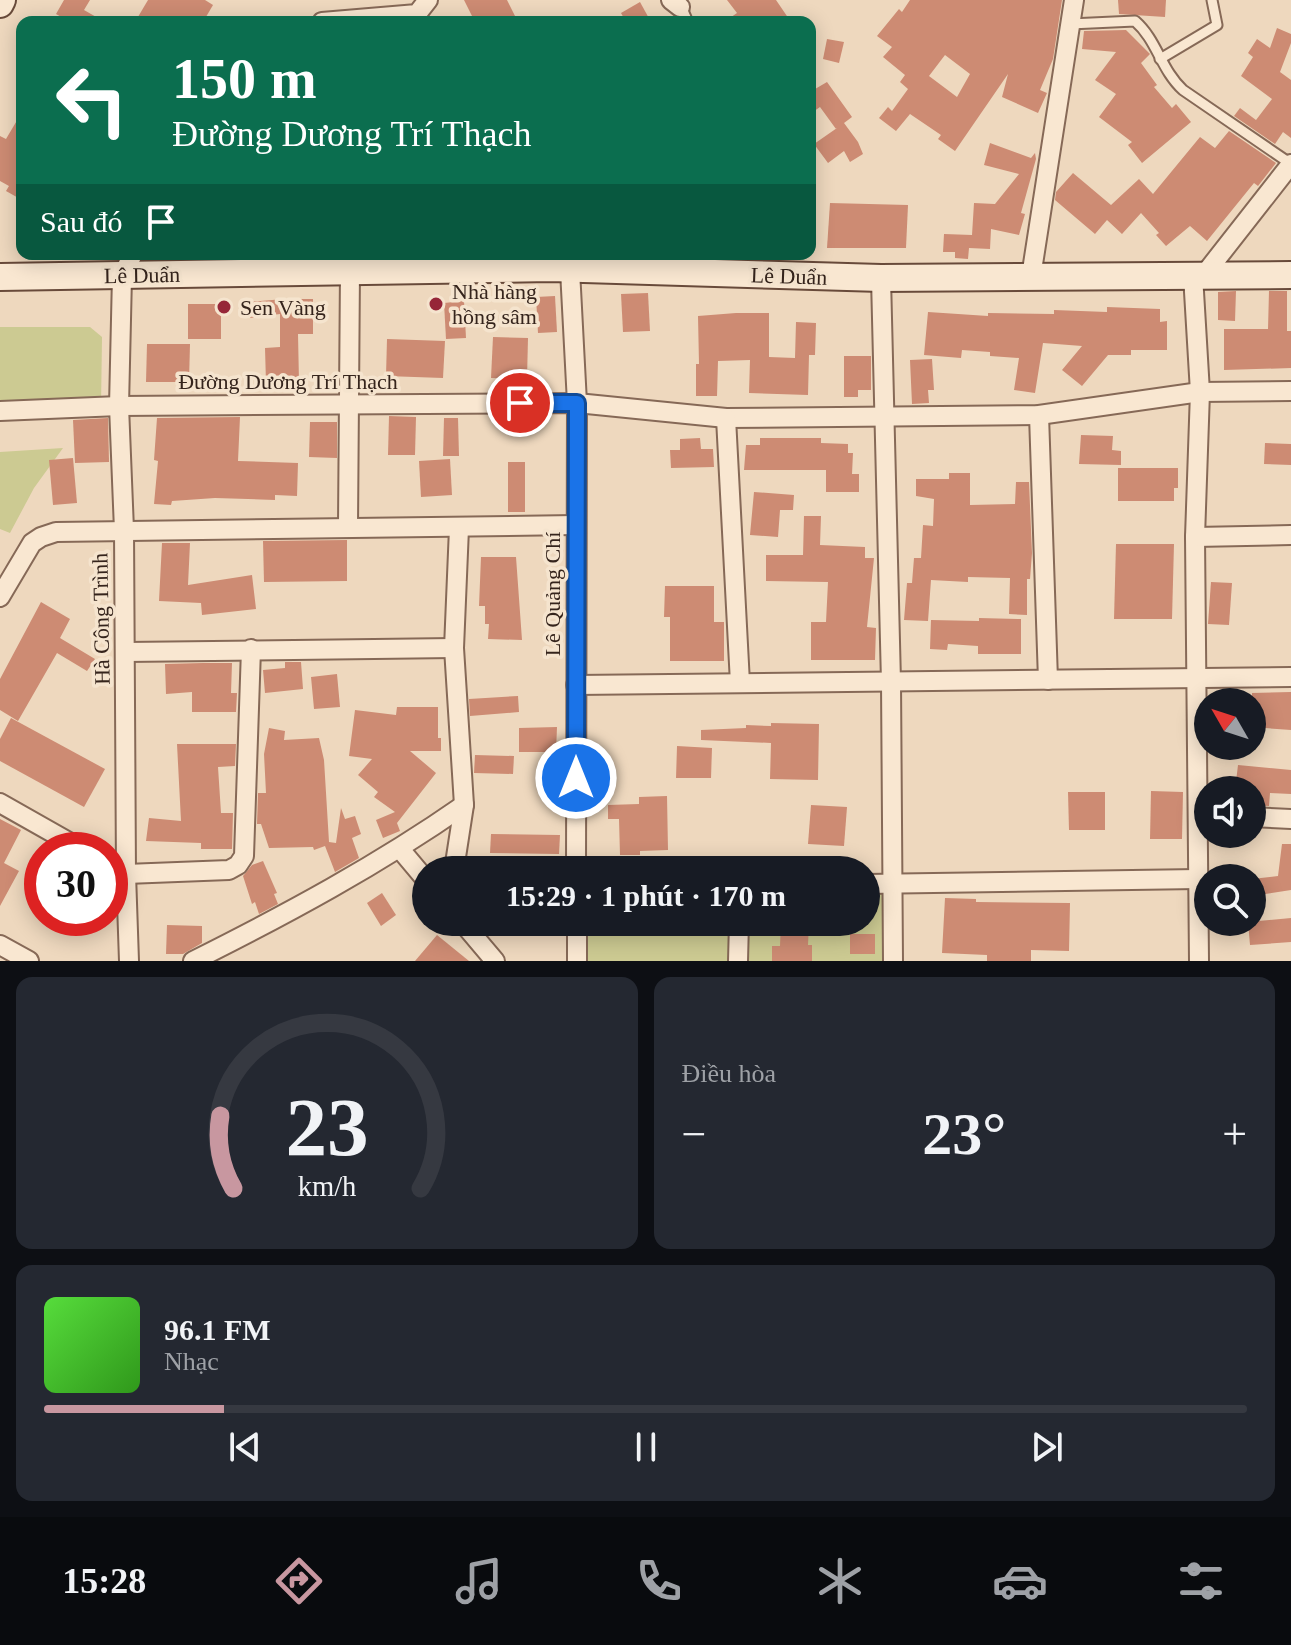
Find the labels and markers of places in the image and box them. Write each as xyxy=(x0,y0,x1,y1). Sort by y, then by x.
place label: Nhà hàng hồng sâm xyxy=(452,279,537,329)
place label: Sen Vàng xyxy=(240,295,326,320)
marker: Nhà hàng hồng sâm xyxy=(427,295,445,313)
marker: Sen Vàng xyxy=(215,298,233,316)
pin xyxy=(486,369,554,437)

